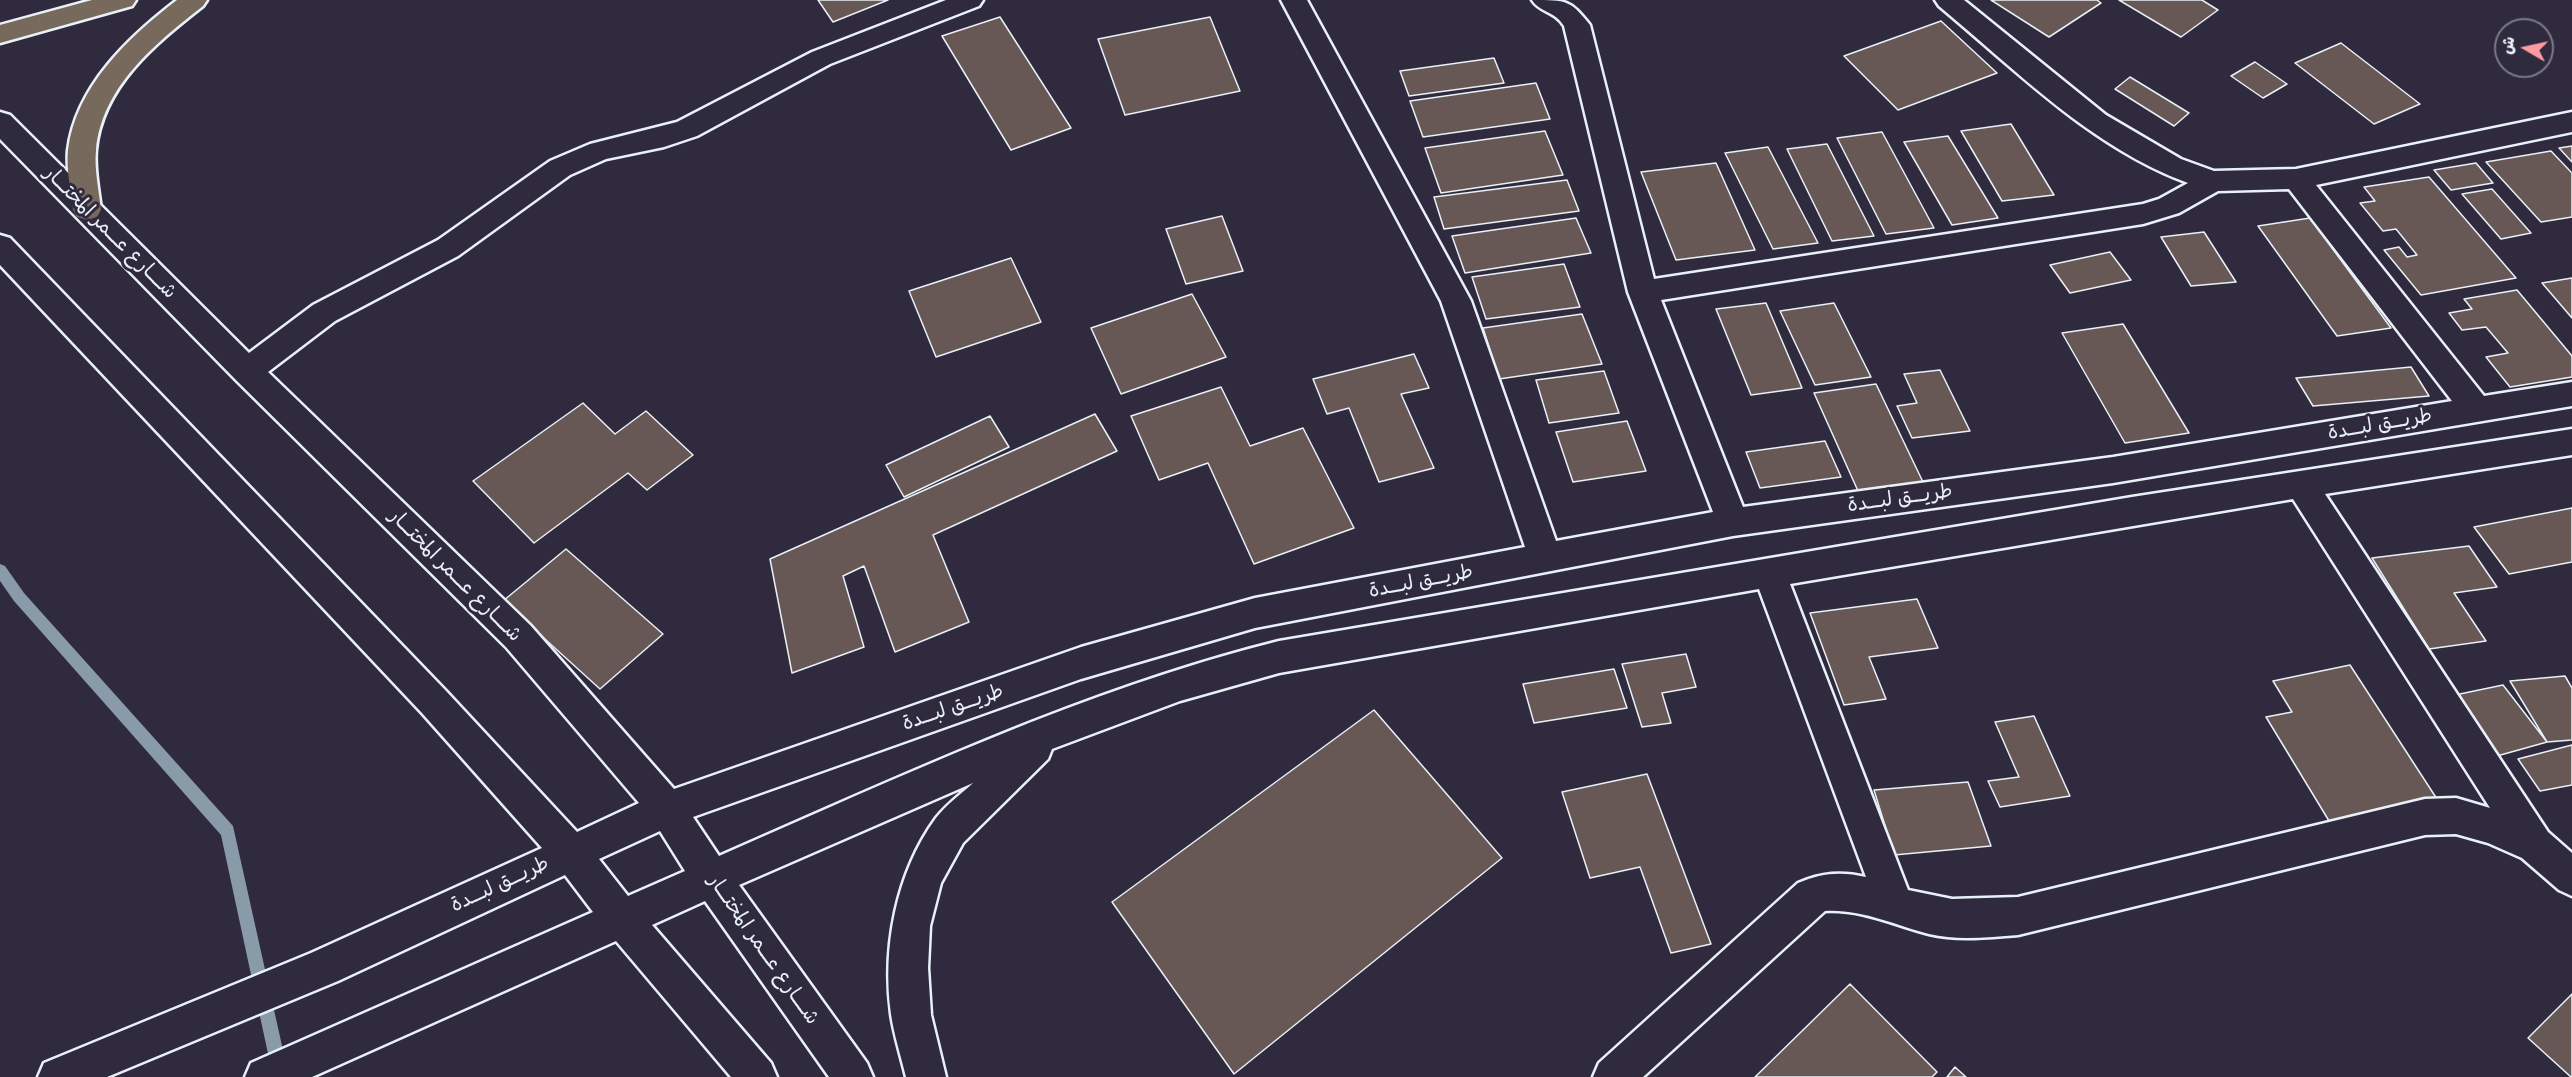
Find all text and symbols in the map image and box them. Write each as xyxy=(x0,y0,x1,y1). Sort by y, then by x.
north arrow xyxy=(2494,18,2554,78)
text: ش xyxy=(2492,34,2523,56)
street label: شــــارع عـــمر المختـــار xyxy=(39,162,181,304)
street label: طريـــق لبـــدة xyxy=(2326,404,2434,446)
street label: طريـــق لبـــدة xyxy=(1846,480,1954,518)
street label: شــــارع عـــمر المختـــار xyxy=(384,505,526,647)
street label: طريـــق لبـــدة xyxy=(1367,560,1475,604)
street label: طريـــق لبـــدة xyxy=(899,679,1007,737)
street label: طريـــق لبـــدة xyxy=(447,852,553,918)
street label: شــــارع عـــمر المختـــار xyxy=(702,870,824,1030)

